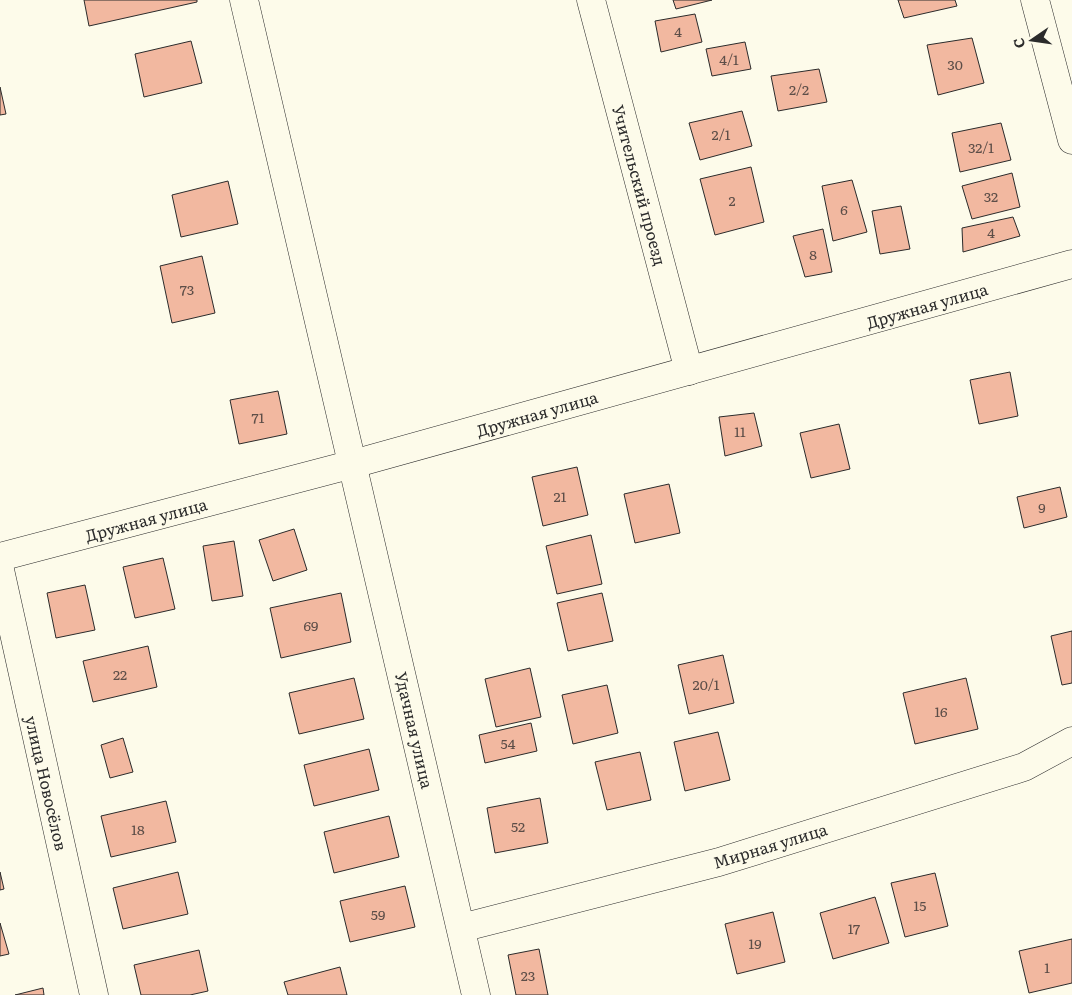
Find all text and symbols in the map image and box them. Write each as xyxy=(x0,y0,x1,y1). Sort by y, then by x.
north arrow xyxy=(1007,15,1057,65)
house number: 4 xyxy=(674,21,682,41)
text: С xyxy=(1007,36,1029,50)
house number: 4/1 xyxy=(719,49,739,69)
house number: 30 xyxy=(947,54,963,74)
house number: 2/2 xyxy=(789,79,809,99)
street label: Учительский проезд xyxy=(607,102,673,268)
house number: 2/1 xyxy=(712,124,731,144)
house number: 32/1 xyxy=(968,137,994,157)
house number: 32 xyxy=(984,186,998,206)
house number: 2 xyxy=(728,190,736,210)
house number: 6 xyxy=(840,199,848,219)
house number: 4 xyxy=(987,222,995,242)
house number: 8 xyxy=(809,244,817,264)
street label: Дружная улица xyxy=(863,276,991,334)
house number: 73 xyxy=(180,279,194,299)
street label: Дружная улица xyxy=(473,384,601,442)
house number: 71 xyxy=(252,407,265,427)
house number: 11 xyxy=(734,421,746,441)
house number: 21 xyxy=(554,486,567,506)
street label: Дружная улица xyxy=(82,491,210,547)
house number: 9 xyxy=(1038,497,1046,517)
house number: 69 xyxy=(304,615,318,635)
house number: 22 xyxy=(113,664,127,684)
street label: Удачная улица xyxy=(390,669,440,791)
house number: 20/1 xyxy=(693,674,720,694)
house number: 16 xyxy=(934,701,948,721)
street label: улица Новосёлов xyxy=(20,713,74,853)
house number: 54 xyxy=(501,733,516,753)
house number: 52 xyxy=(511,816,525,836)
street label: Мирная улица xyxy=(710,816,830,874)
house number: 18 xyxy=(131,819,145,839)
house number: 15 xyxy=(914,895,926,915)
house number: 59 xyxy=(371,904,385,924)
house number: 17 xyxy=(848,918,860,938)
house number: 19 xyxy=(748,933,762,953)
house number: 1 xyxy=(1044,957,1050,977)
house number: 23 xyxy=(521,965,535,985)

